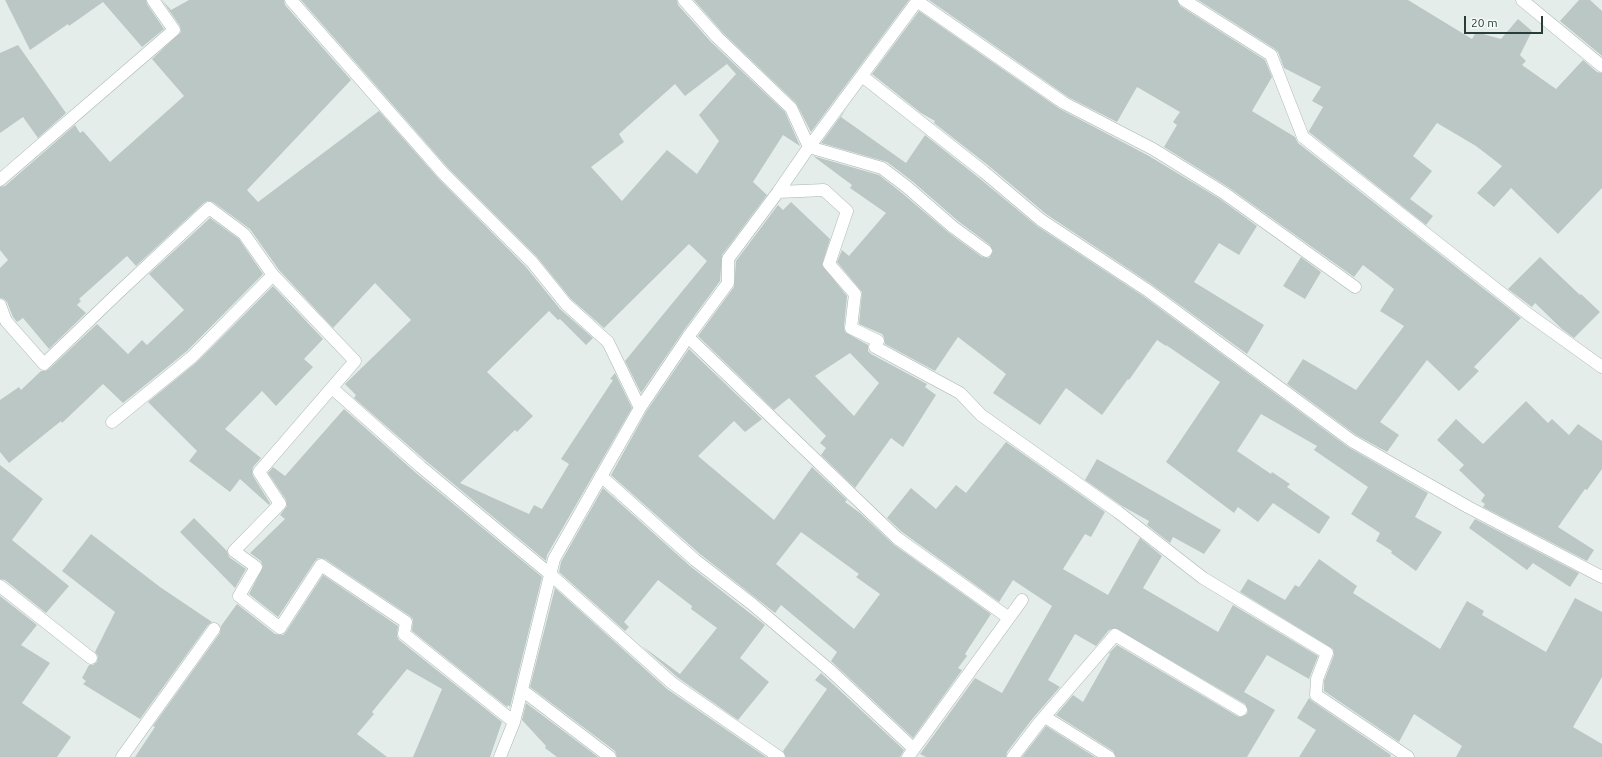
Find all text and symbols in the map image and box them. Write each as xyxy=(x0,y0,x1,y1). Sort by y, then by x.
scale bar xyxy=(1466,8,1545,34)
text: 20 m xyxy=(1471,16,1498,29)

